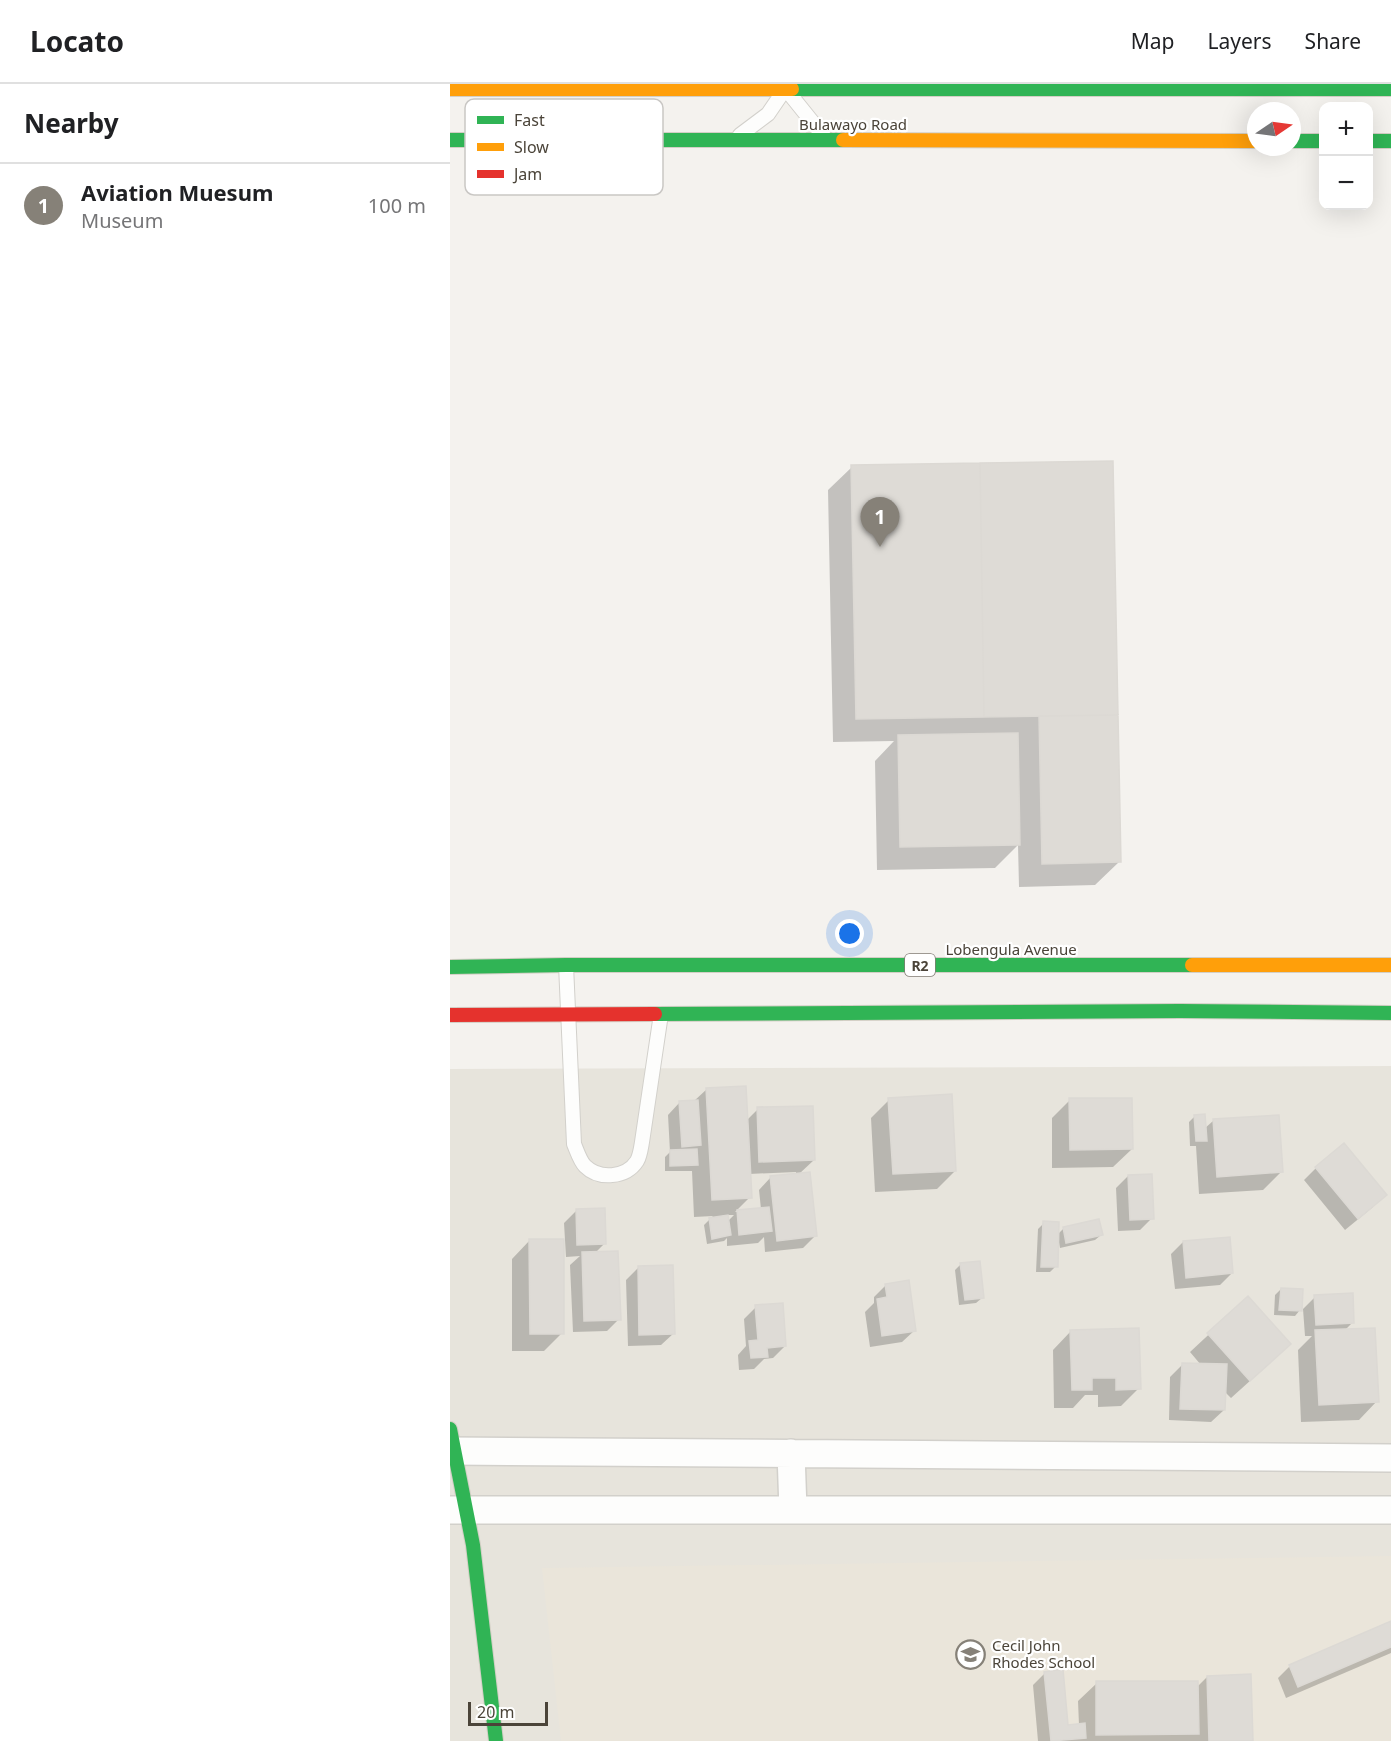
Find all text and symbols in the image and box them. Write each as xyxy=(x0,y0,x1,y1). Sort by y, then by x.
text: Locato xyxy=(30,22,124,60)
text: Map xyxy=(1131,27,1175,55)
text: Layers xyxy=(1208,27,1272,55)
text: Share xyxy=(1305,27,1361,55)
legend xyxy=(465,99,663,195)
north arrow xyxy=(1247,102,1301,156)
map controls xyxy=(1319,102,1373,210)
button: + xyxy=(1319,102,1373,156)
text: Nearby xyxy=(24,105,119,141)
text: Fast xyxy=(514,109,545,131)
street label: Bulawayo Road xyxy=(799,114,907,134)
text: Slow xyxy=(514,136,549,158)
button: − xyxy=(1319,156,1373,210)
text: Jam xyxy=(512,163,542,185)
text: Aviation Muesum xyxy=(81,177,273,207)
text: 1 xyxy=(38,192,49,219)
text: 100 m xyxy=(368,192,426,219)
text: Museum xyxy=(81,207,163,234)
pin: 1 xyxy=(860,498,900,547)
your location xyxy=(835,919,864,948)
street label: Lobengula Avenue xyxy=(945,939,1077,959)
road number: R2 xyxy=(905,954,935,976)
place label: Cecil John Rhodes School xyxy=(992,1635,1095,1672)
school or university icon: Cecil John Rhodes School xyxy=(955,1638,987,1670)
scale bar xyxy=(468,1699,548,1726)
text: 20 m xyxy=(477,1701,514,1723)

